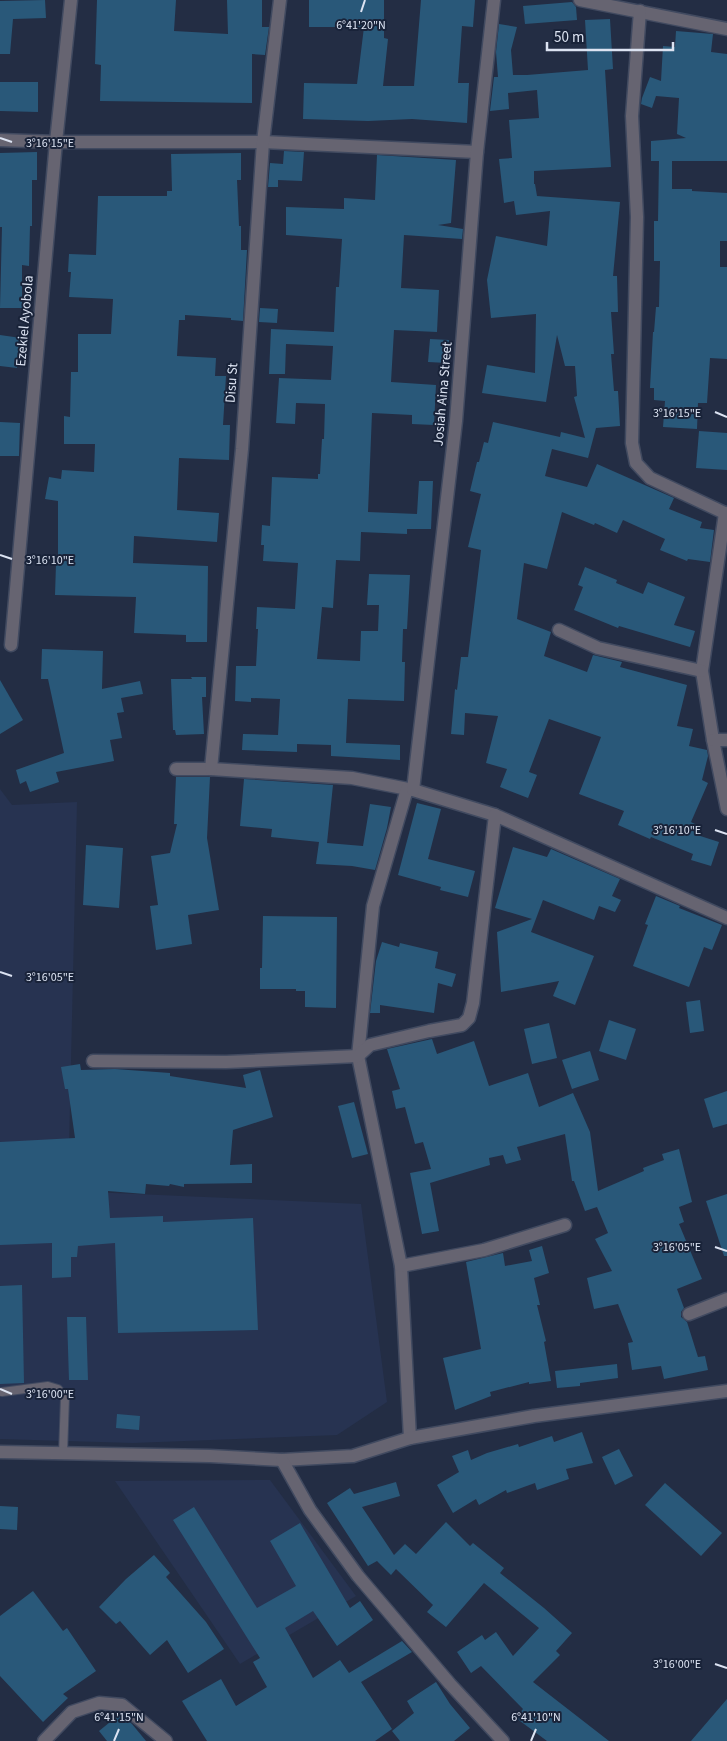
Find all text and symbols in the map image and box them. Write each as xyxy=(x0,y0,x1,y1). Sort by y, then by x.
text: 6°41'20"N xyxy=(336,17,386,34)
scale bar xyxy=(547,20,673,52)
text: 50 m xyxy=(554,27,584,48)
text: 3°16'15"E xyxy=(26,135,74,152)
street label: Ezekiel Ayobola xyxy=(11,275,39,367)
street label: Josiah Aina Street xyxy=(428,341,458,447)
street label: Disu St xyxy=(221,362,243,404)
text: 3°16'15"E xyxy=(653,405,701,422)
text: 3°16'10"E xyxy=(26,552,74,569)
text: 3°16'10"E xyxy=(653,822,701,839)
text: 3°16'05"E xyxy=(26,969,74,986)
text: 3°16'05"E xyxy=(653,1239,701,1256)
text: 3°16'00"E xyxy=(26,1386,74,1403)
text: 3°16'00"E xyxy=(653,1656,701,1673)
text: 6°41'15"N xyxy=(94,1709,144,1726)
text: 6°41'10"N xyxy=(511,1709,561,1726)

